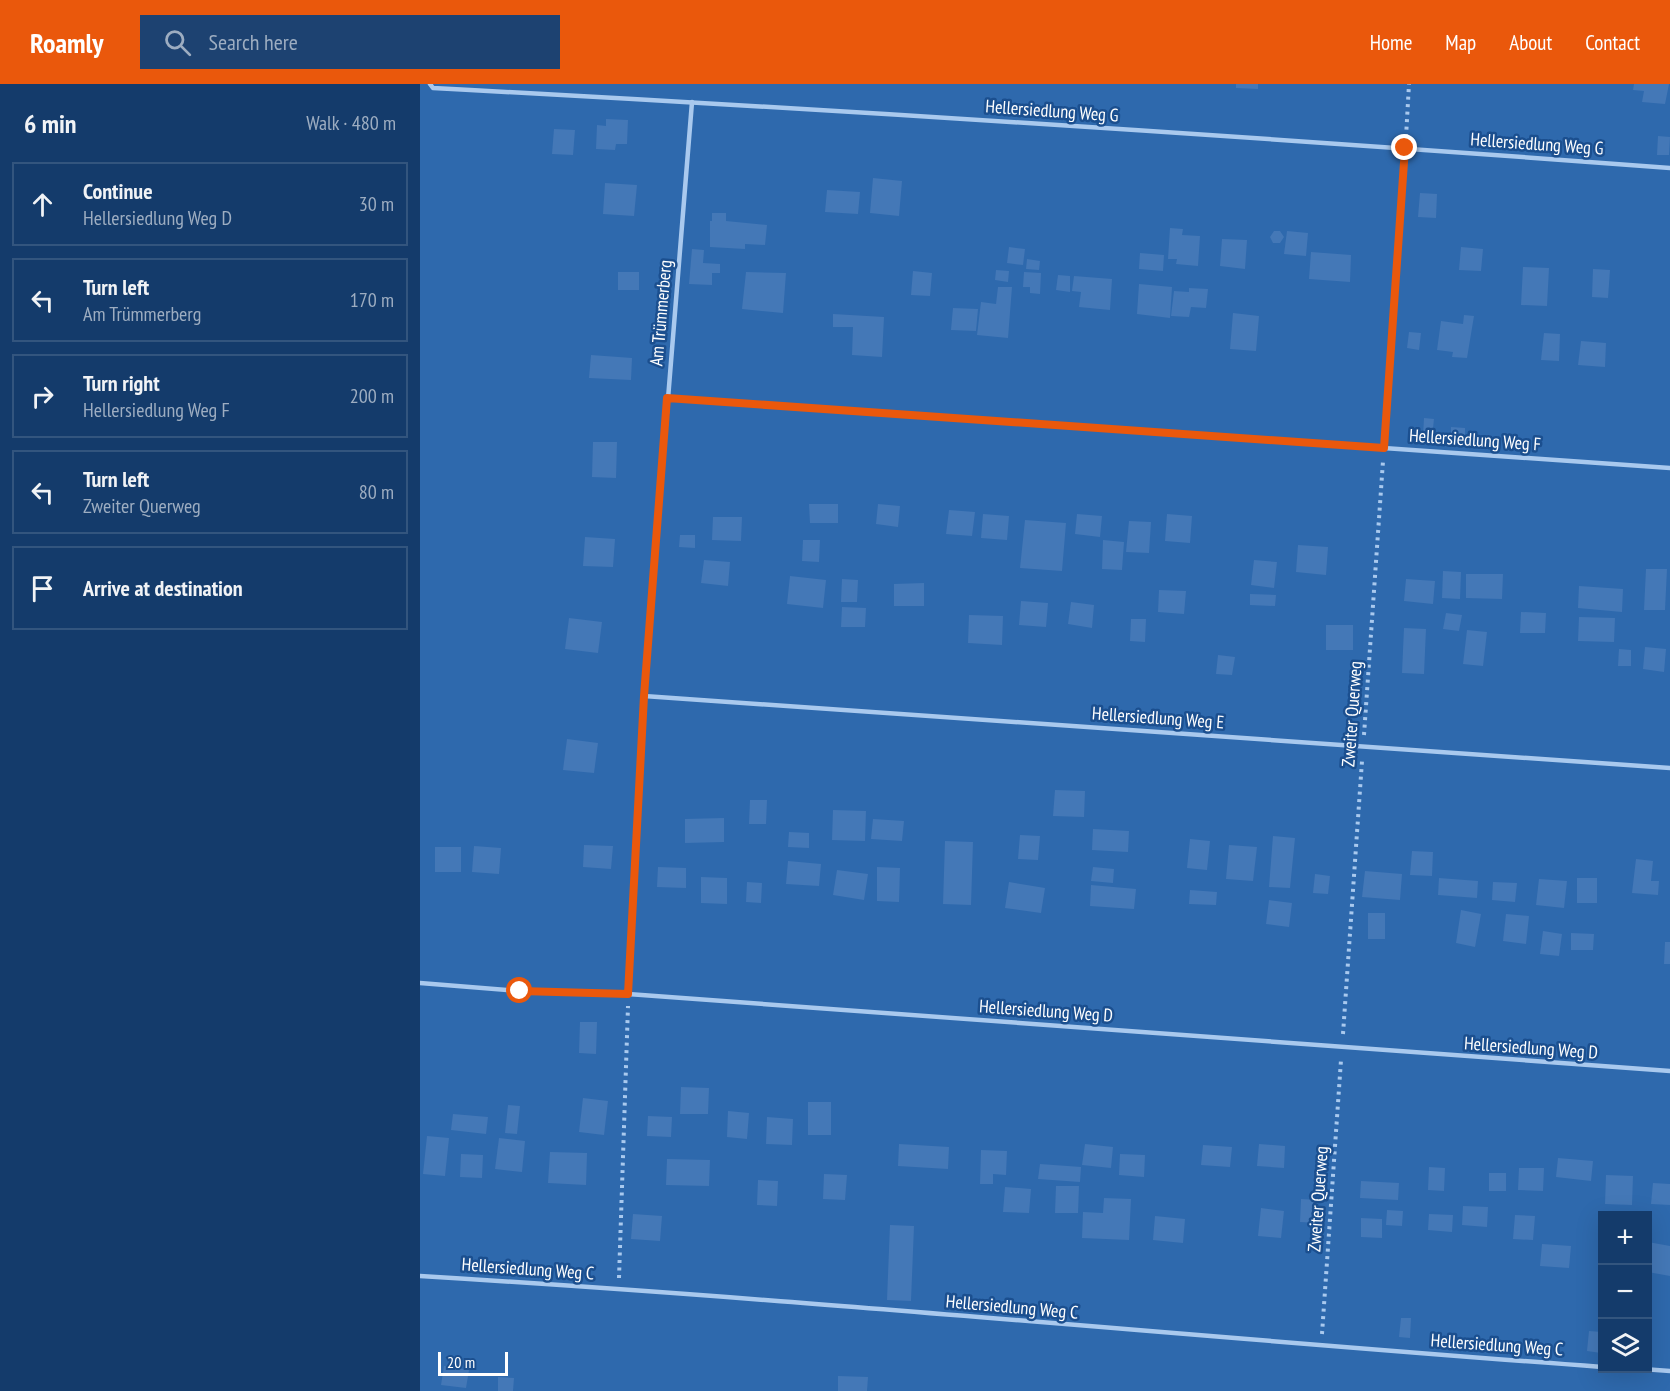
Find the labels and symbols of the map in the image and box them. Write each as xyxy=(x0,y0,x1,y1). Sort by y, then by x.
street label: Hellersiedlung Weg G xyxy=(985,94,1120,127)
street label: Hellersiedlung Weg G xyxy=(1470,127,1605,160)
route end xyxy=(1391,134,1417,160)
street label: Am Trümmerberg xyxy=(644,259,677,367)
street label: Hellersiedlung Weg F xyxy=(1408,423,1542,456)
street label: Zweiter Querweg xyxy=(1336,660,1367,768)
street label: Hellersiedlung Weg E xyxy=(1091,701,1225,734)
route start xyxy=(506,977,532,1003)
street label: Hellersiedlung Weg D xyxy=(978,994,1114,1027)
street label: Hellersiedlung Weg D xyxy=(1463,1031,1599,1064)
street label: Zweiter Querweg xyxy=(1302,1145,1333,1253)
street label: Hellersiedlung Weg C xyxy=(461,1252,595,1285)
street label: Hellersiedlung Weg C xyxy=(945,1289,1079,1324)
street label: Hellersiedlung Weg C xyxy=(1430,1328,1564,1361)
scale bar xyxy=(438,1349,508,1376)

